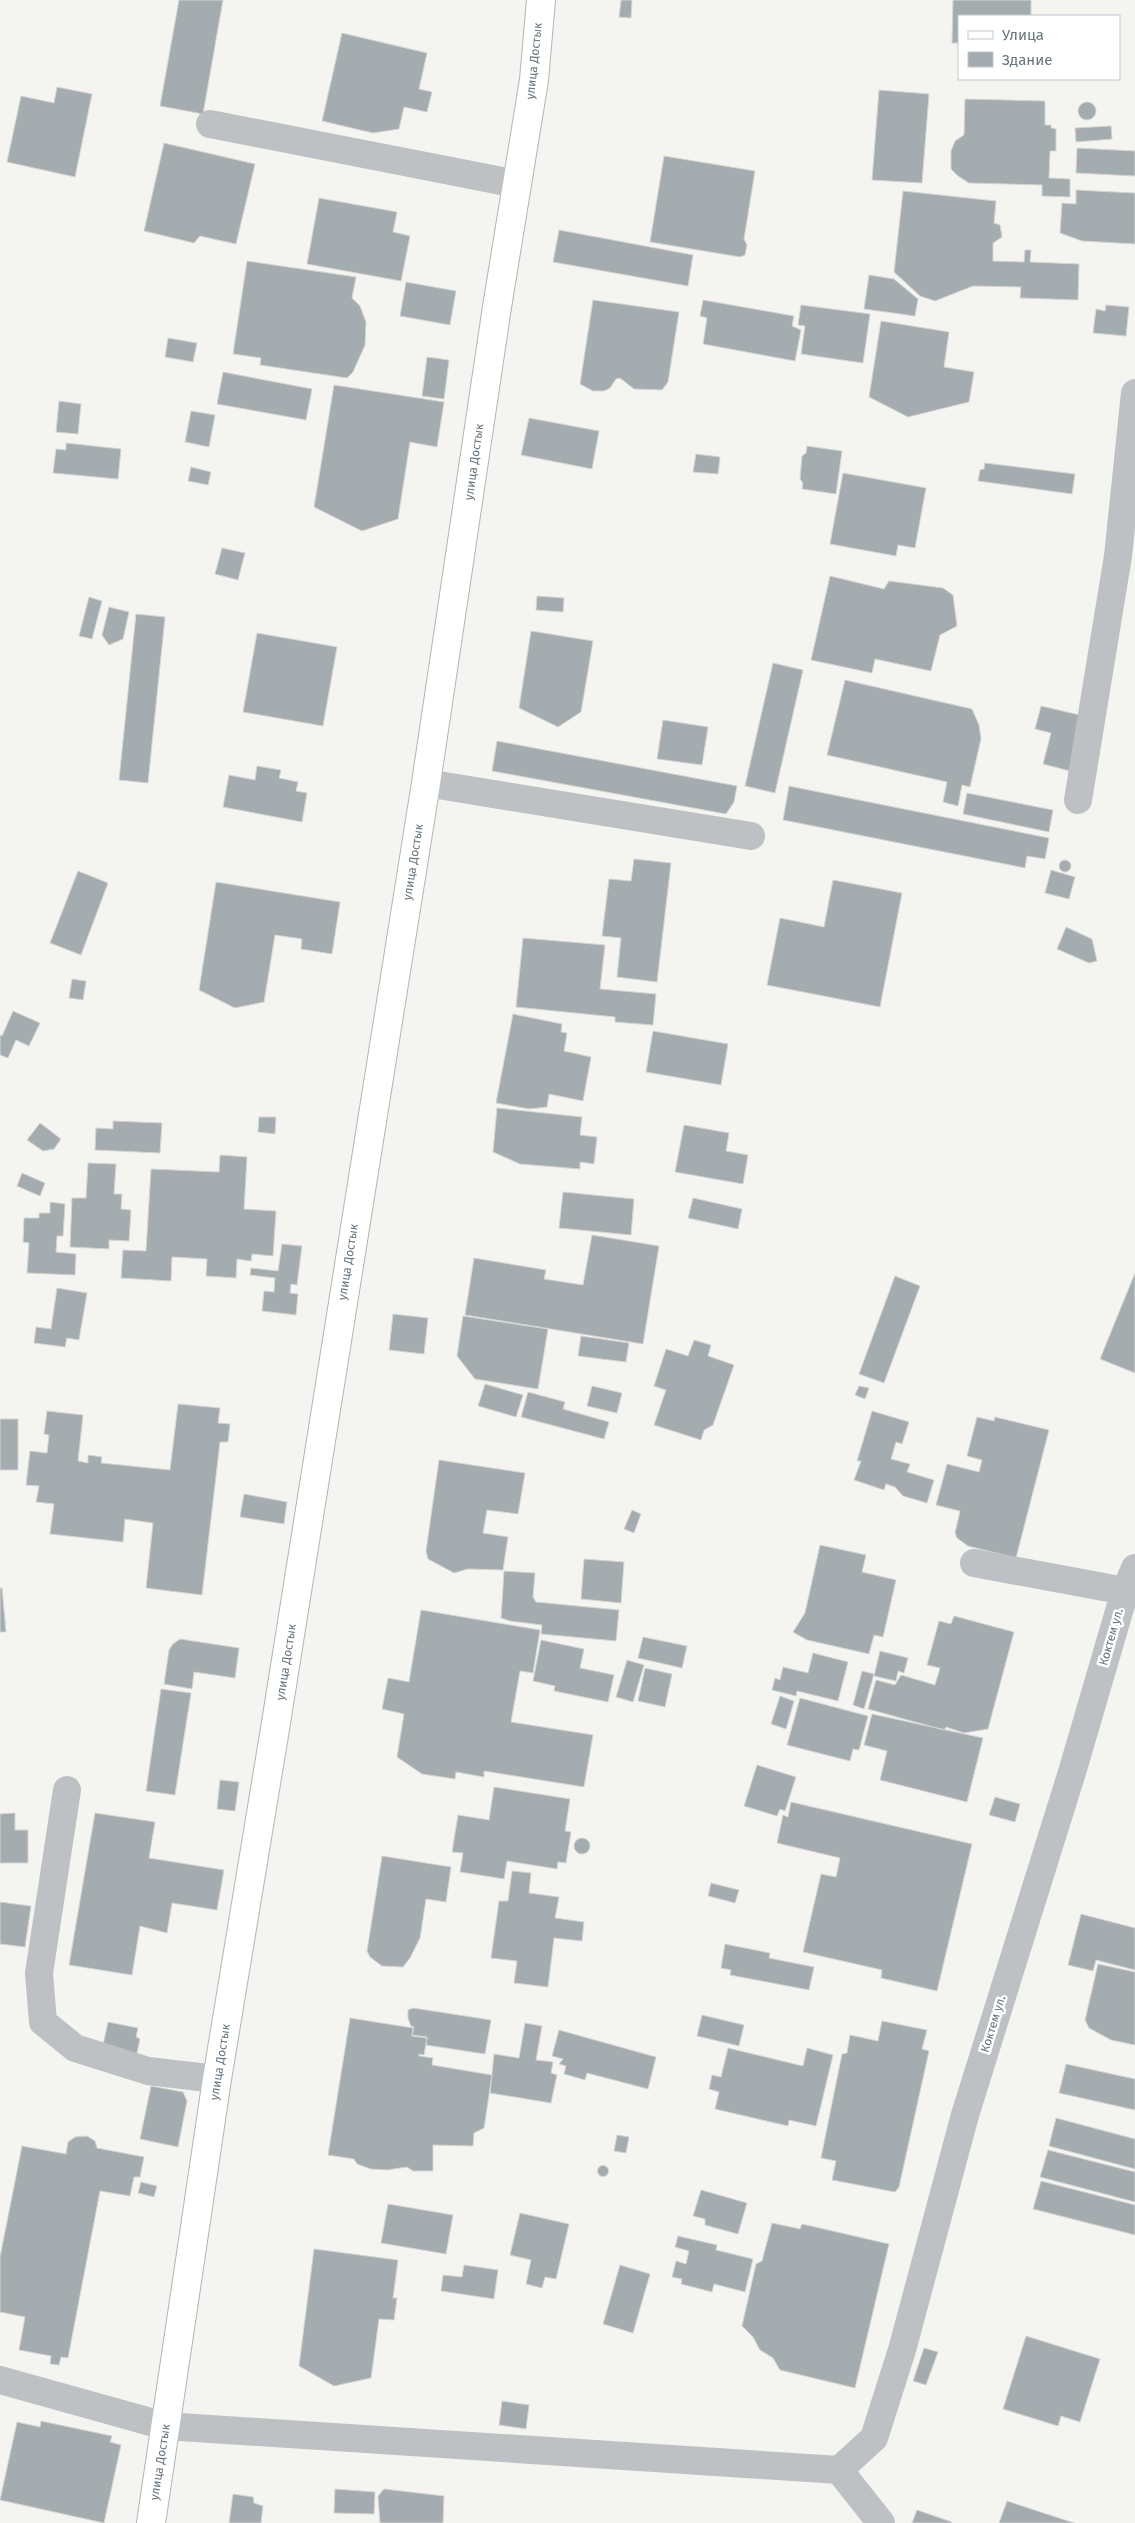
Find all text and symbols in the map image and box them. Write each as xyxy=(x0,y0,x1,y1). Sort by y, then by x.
legend xyxy=(958,15,1120,80)
street label: улица Достык xyxy=(523,21,545,100)
text: Улица xyxy=(1002,26,1044,44)
text: Здание xyxy=(1002,51,1052,69)
street label: улица Достык xyxy=(462,422,486,501)
street label: улица Достык xyxy=(400,822,426,901)
street label: улица Достык xyxy=(335,1222,361,1301)
street label: Коктем ул. xyxy=(1096,1607,1126,1667)
street label: улица Достык xyxy=(273,1622,299,1701)
street label: Коктем ул. xyxy=(978,1994,1008,2054)
street label: улица Достык xyxy=(207,2022,233,2101)
street label: улица Достык xyxy=(147,2422,173,2501)

